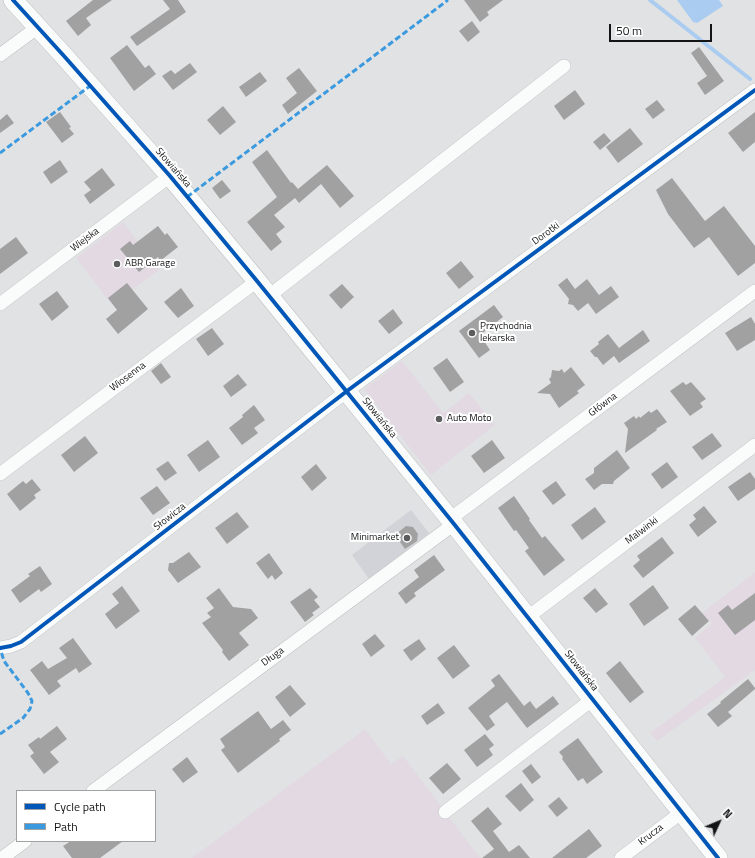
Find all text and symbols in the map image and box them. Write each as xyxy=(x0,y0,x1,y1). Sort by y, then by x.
scale bar xyxy=(611,16,714,42)
text: 50 m xyxy=(616,21,642,40)
street label: Słowiańska xyxy=(153,146,193,190)
street label: Dorotki xyxy=(530,220,562,248)
street label: Wiejska xyxy=(68,225,102,255)
place label: ABR Garage xyxy=(125,258,175,270)
marker: ABR Garage xyxy=(112,259,122,269)
place label: Przychodnia lekarska xyxy=(480,321,532,344)
marker: Przychodnia lekarska xyxy=(467,328,477,338)
street label: Wiosenna xyxy=(108,360,148,394)
street label: Główna xyxy=(586,390,620,420)
street label: Słowiańska xyxy=(359,395,399,441)
place label: Auto Moto xyxy=(447,413,492,425)
marker: Auto Moto xyxy=(434,414,444,424)
street label: Słowicza xyxy=(152,501,188,533)
street label: Malwinki xyxy=(623,515,661,547)
place label: Minimarket xyxy=(351,532,399,544)
marker: Minimarket xyxy=(402,533,412,543)
street label: Długa xyxy=(259,645,287,669)
street label: Słowiańska xyxy=(561,648,601,694)
legend xyxy=(16,790,156,842)
text: Cycle path xyxy=(54,797,106,816)
north arrow xyxy=(699,802,739,842)
text: N xyxy=(719,805,736,822)
text: Path xyxy=(54,817,78,836)
street label: Krucza xyxy=(636,822,666,848)

